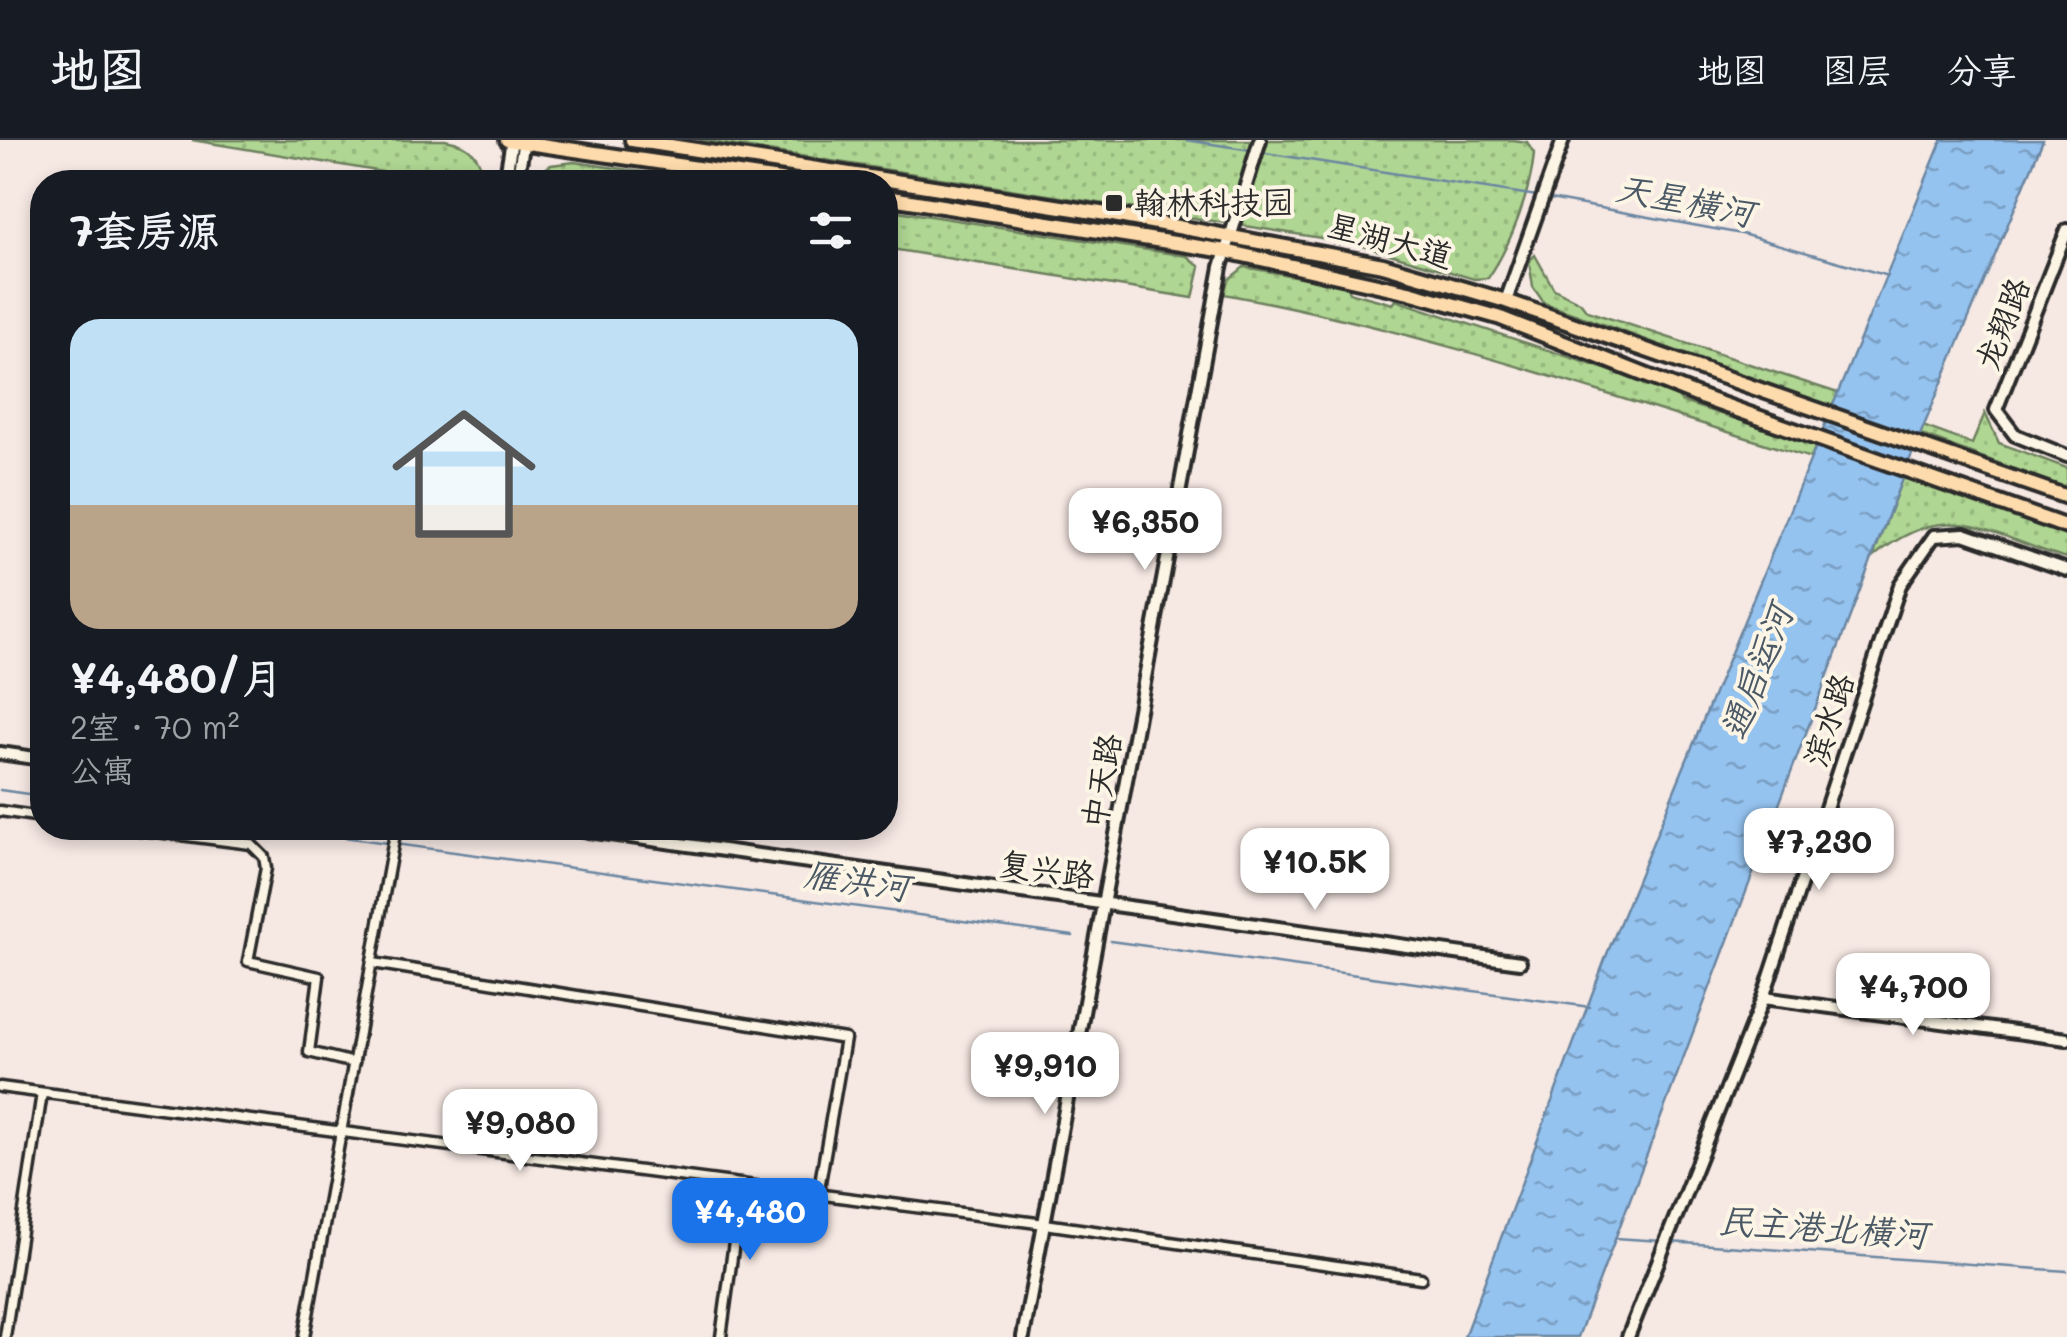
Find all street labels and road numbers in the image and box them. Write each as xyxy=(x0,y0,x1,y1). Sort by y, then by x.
street label: 星湖大道 xyxy=(1323,202,1458,276)
street label: 龙翔路 xyxy=(1964,271,2038,376)
street label: 滨水路 xyxy=(1792,667,1862,772)
street label: 中天路 xyxy=(1071,730,1129,832)
street label: 复兴路 xyxy=(997,841,1098,895)

